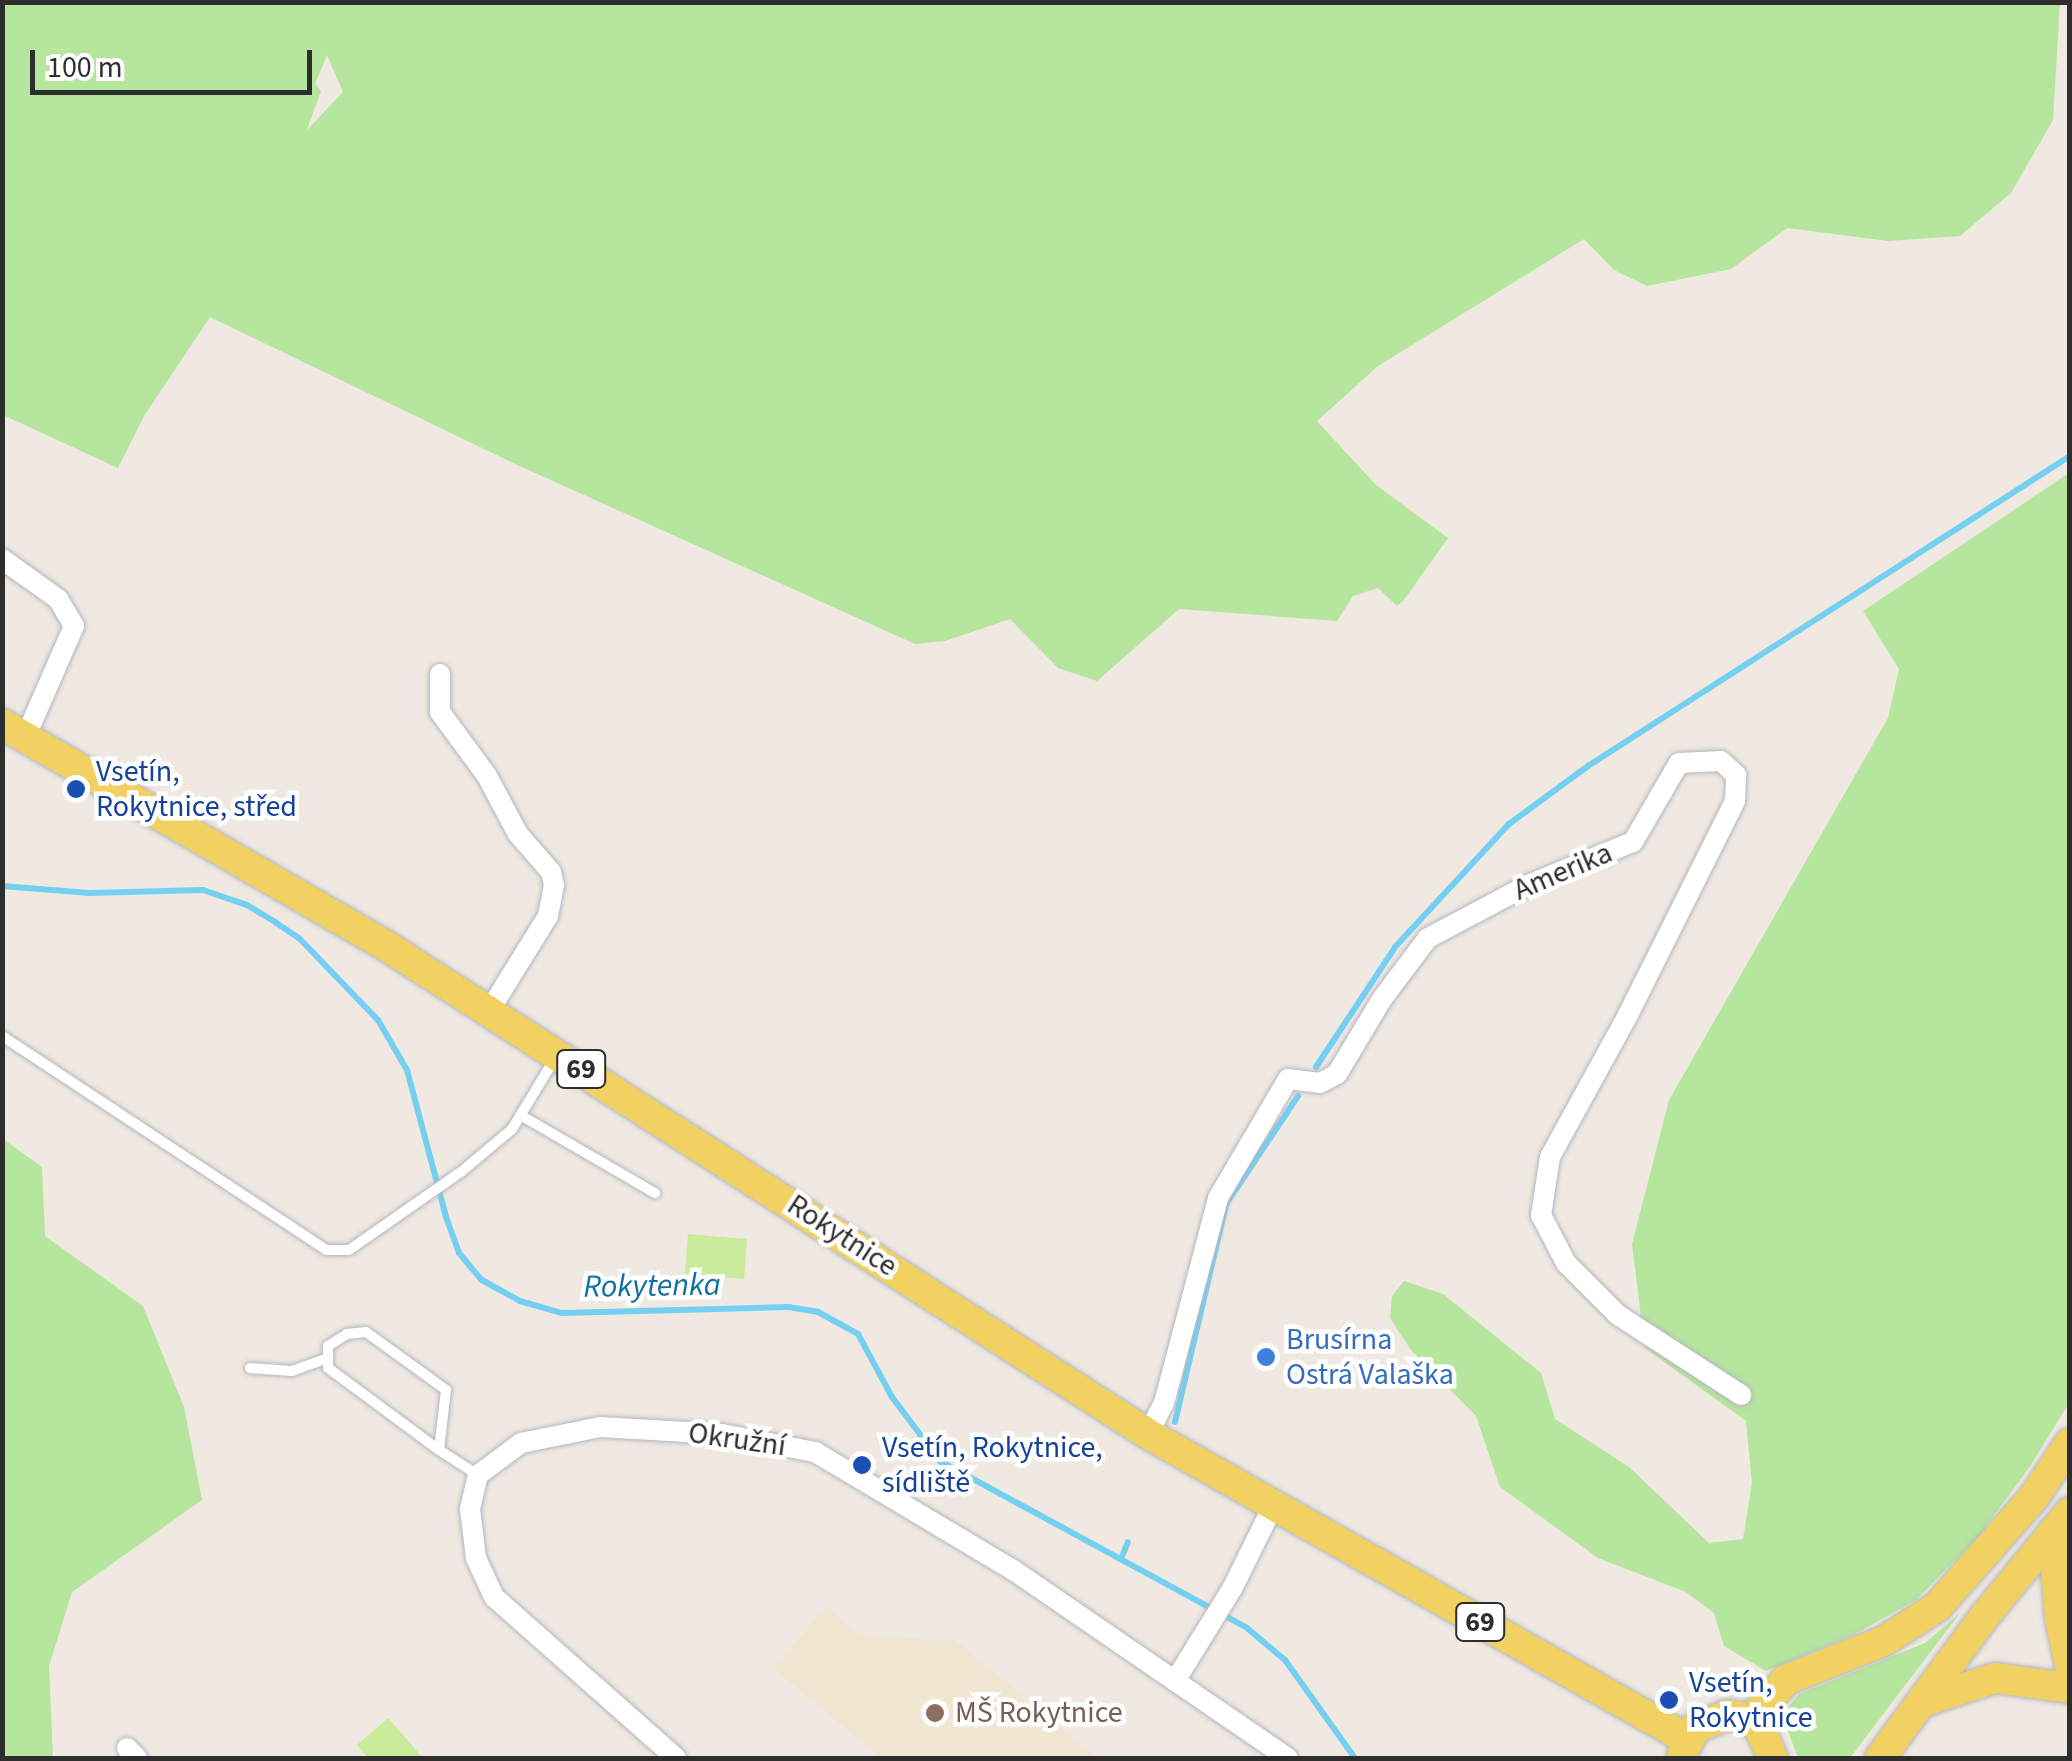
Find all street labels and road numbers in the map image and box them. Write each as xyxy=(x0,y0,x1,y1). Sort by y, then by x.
street label: Amerika xyxy=(1508,835,1618,909)
road number: 69 xyxy=(556,1046,606,1092)
street label: Rokytnice xyxy=(780,1187,904,1285)
street label: Okružní xyxy=(686,1415,788,1465)
road number: 69 xyxy=(1455,1599,1505,1645)

